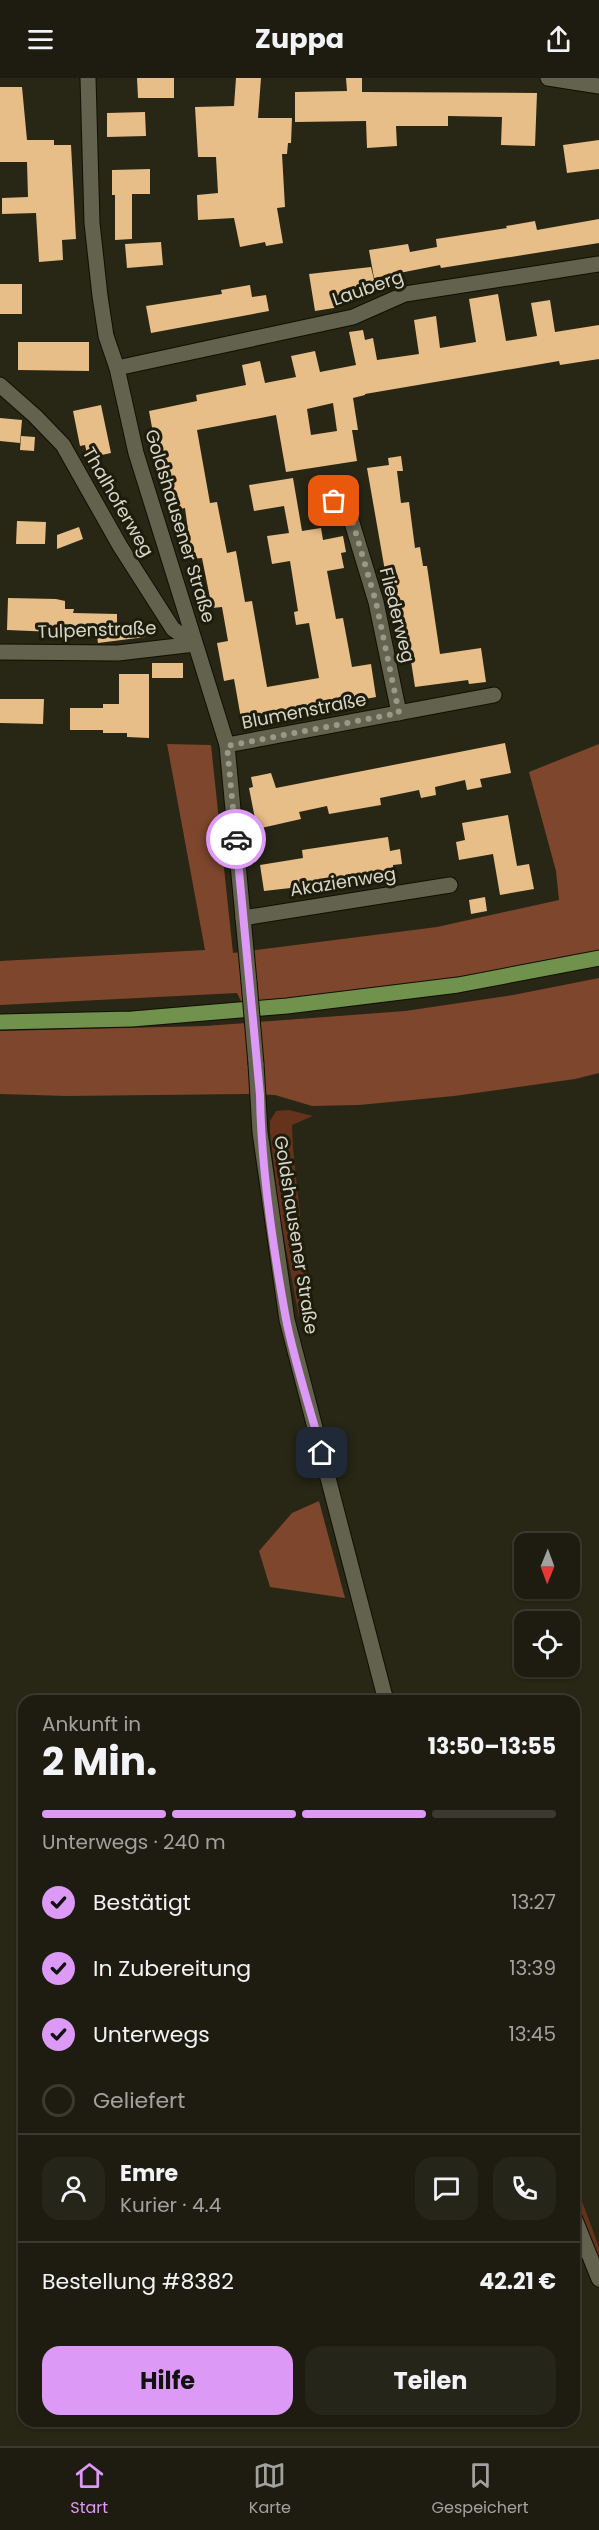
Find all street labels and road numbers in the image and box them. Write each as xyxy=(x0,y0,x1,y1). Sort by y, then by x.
street label: Lauberg xyxy=(329,264,407,311)
street label: Goldshausener Straße xyxy=(139,426,222,626)
street label: Thalhoferweg xyxy=(77,442,160,561)
street label: Fliederweg xyxy=(374,565,421,665)
street label: Tulpenstraße xyxy=(37,615,157,644)
street label: Blumenstraße xyxy=(239,686,368,735)
street label: Akazienweg xyxy=(288,861,398,902)
street label: Goldshausener Straße xyxy=(268,1134,325,1336)

